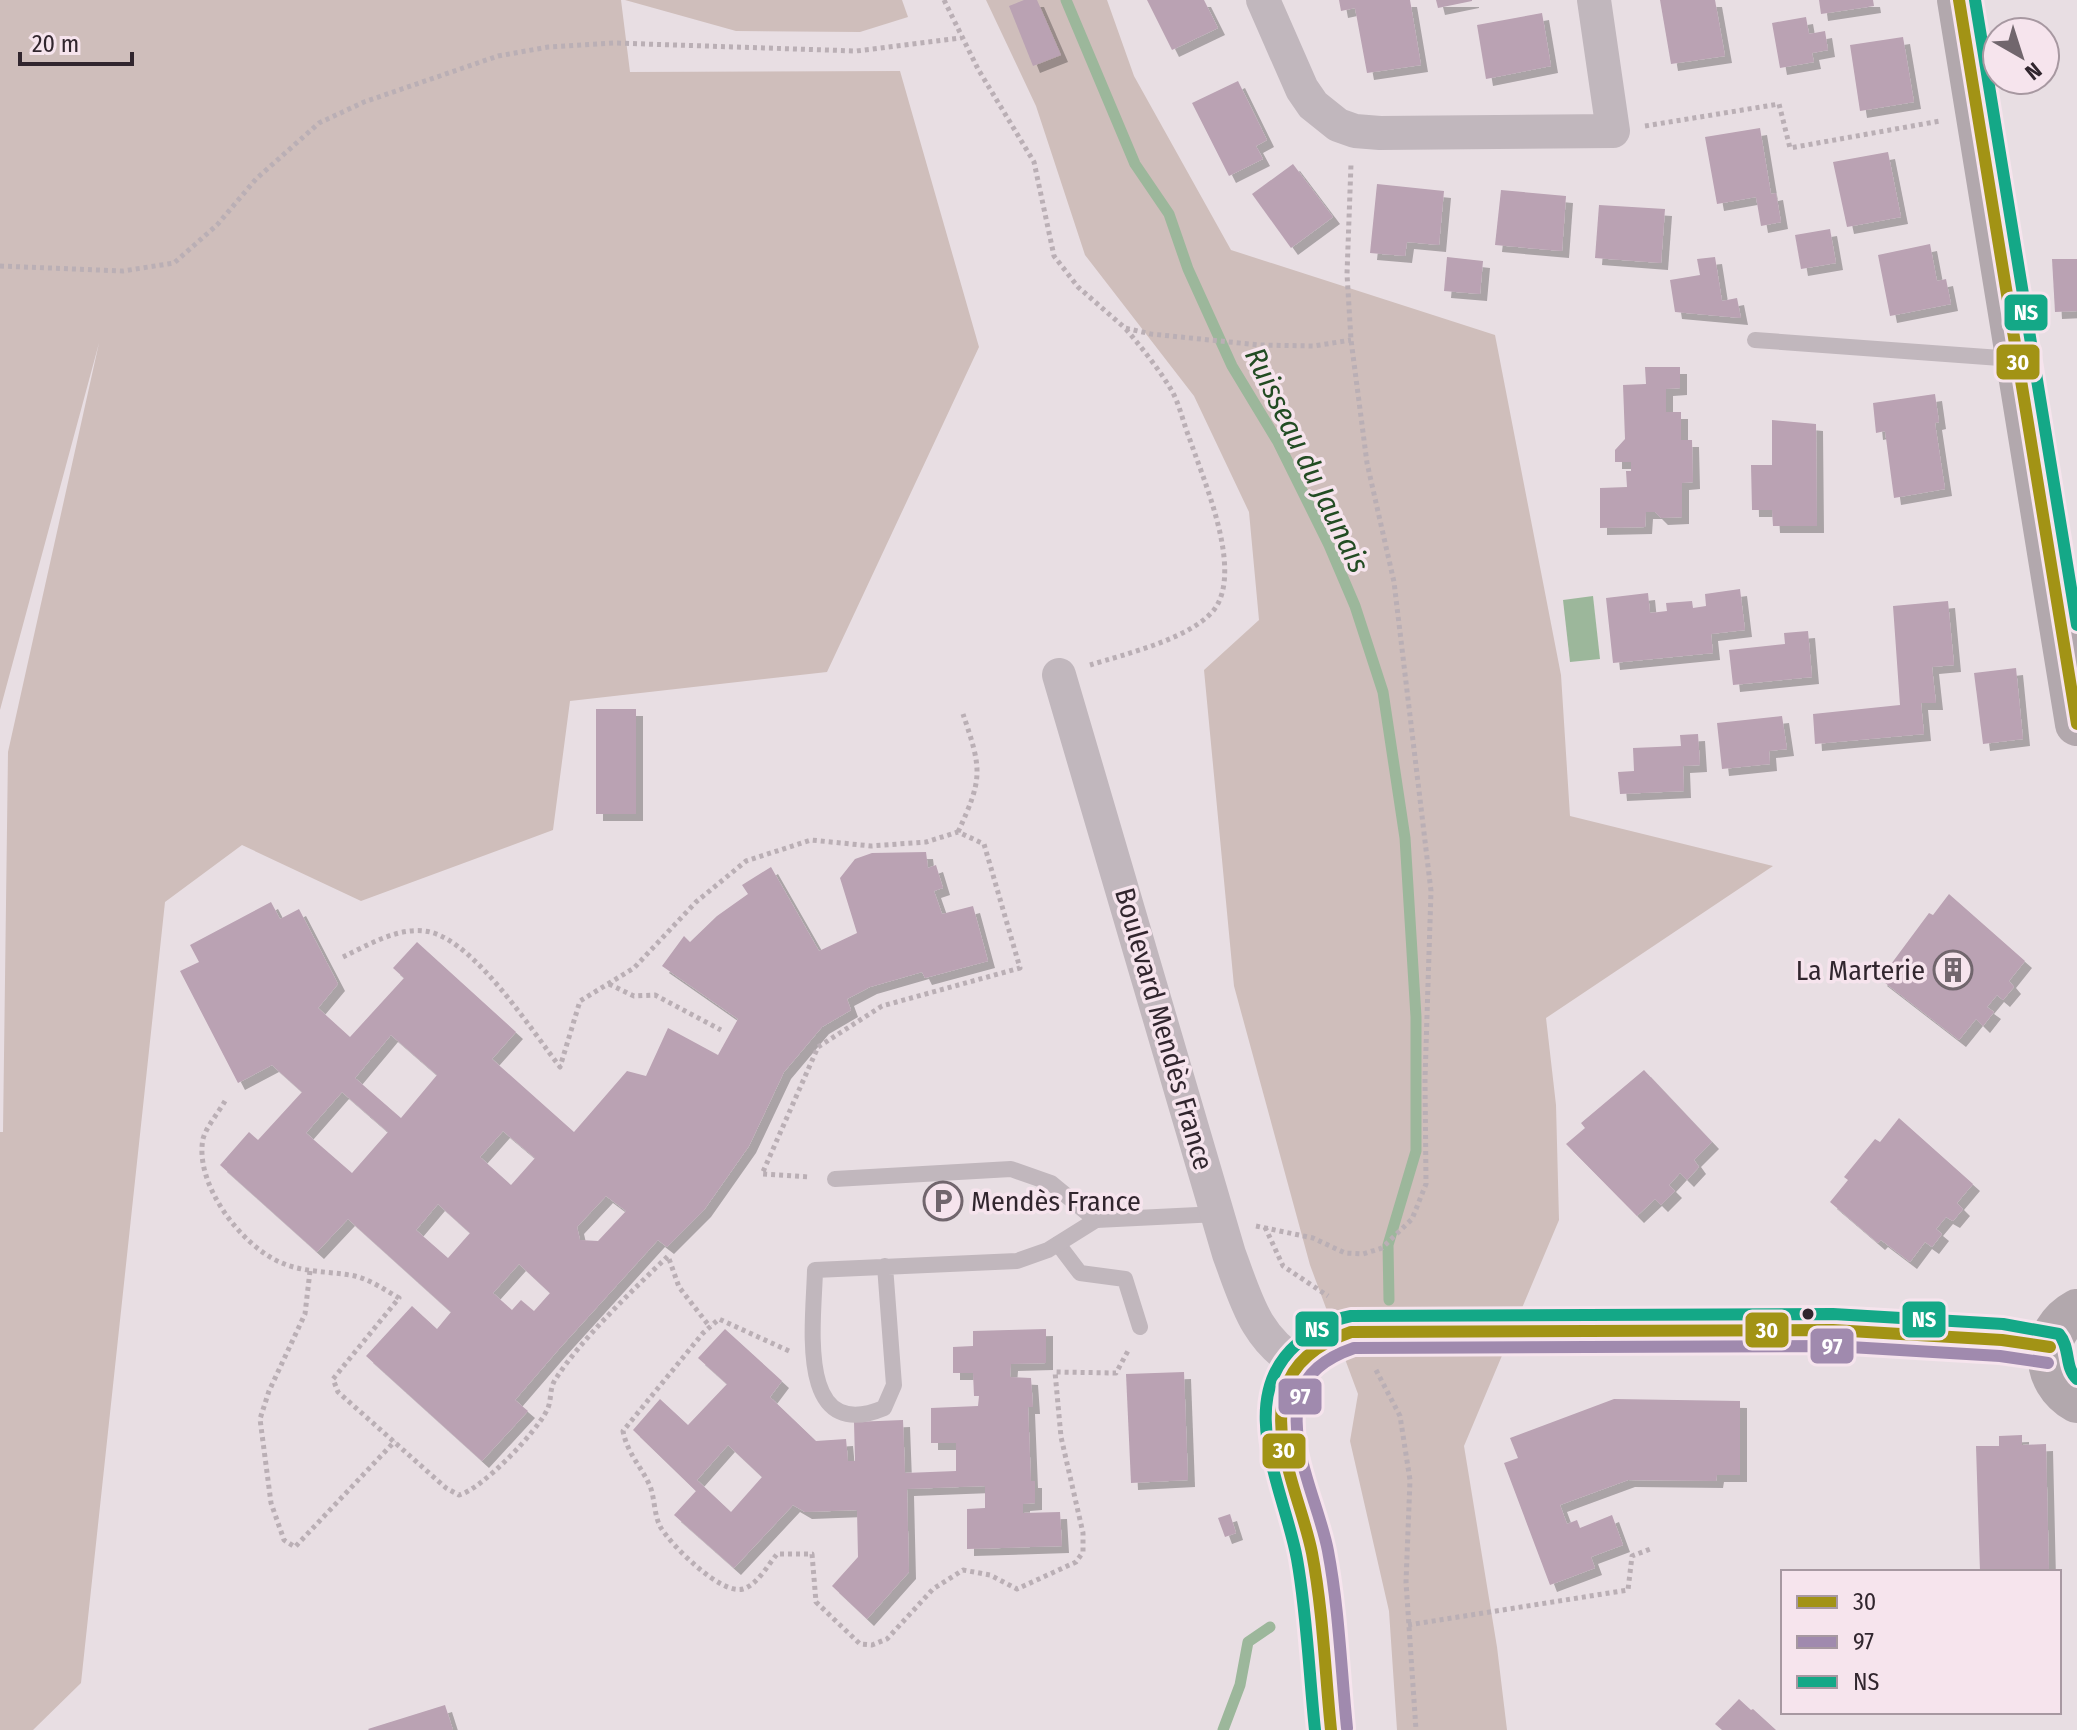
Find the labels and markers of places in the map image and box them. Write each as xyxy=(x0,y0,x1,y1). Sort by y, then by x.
building icon: La Marterie xyxy=(1932,949,1974,991)
place label: La Marterie xyxy=(1796,954,1925,987)
parking icon: Mendès France xyxy=(922,1180,964,1222)
place label: Mendès France xyxy=(971,1185,1141,1218)
unlabelled marker xyxy=(1800,1306,1816,1322)

